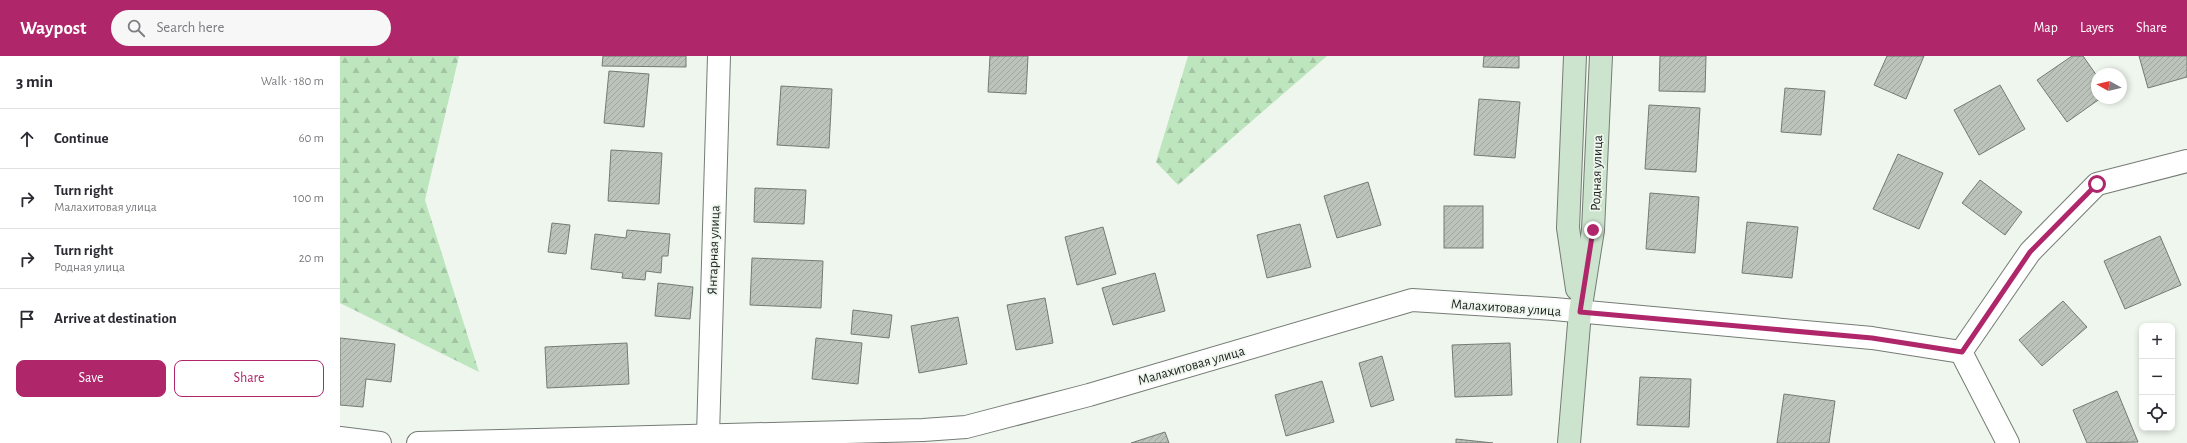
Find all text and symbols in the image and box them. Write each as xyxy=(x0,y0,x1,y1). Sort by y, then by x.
search box xyxy=(111,10,391,46)
icon: search xyxy=(125,17,147,39)
text: Waypost xyxy=(20,19,87,38)
text: Search here xyxy=(157,20,224,35)
text: Map xyxy=(2033,21,2058,35)
text: Layers xyxy=(2080,21,2114,35)
text: Share xyxy=(2136,21,2167,35)
north arrow xyxy=(2091,68,2127,104)
text: 3 min xyxy=(16,73,53,90)
text: Walk · 180 m xyxy=(261,75,324,88)
icon: ahead xyxy=(16,128,38,150)
text: Continue xyxy=(54,131,109,146)
text: 60 m xyxy=(298,132,324,145)
street label: Родная улица xyxy=(1589,134,1605,211)
route start xyxy=(2088,175,2106,193)
text: Turn right xyxy=(54,183,113,198)
icon: right xyxy=(16,188,38,210)
text: 100 m xyxy=(293,192,324,205)
text: Малахитовая улица xyxy=(54,201,157,214)
street label: Янтарная улица xyxy=(705,204,723,295)
route end xyxy=(1584,221,1602,239)
text: Turn right xyxy=(54,243,113,258)
icon: right xyxy=(16,248,38,270)
text: 20 m xyxy=(299,252,324,265)
text: Родная улица xyxy=(54,261,125,274)
street label: Малахитовая улица xyxy=(1450,297,1562,319)
icon: arrive xyxy=(16,308,38,330)
text: Arrive at destination xyxy=(54,311,177,326)
map controls xyxy=(2139,323,2175,431)
button: + xyxy=(2139,323,2175,359)
street label: Малахитовая улица xyxy=(1136,344,1247,388)
button: − xyxy=(2139,359,2175,395)
button: Save xyxy=(16,360,166,397)
button: Share xyxy=(174,360,324,397)
button: locate xyxy=(2139,395,2175,431)

